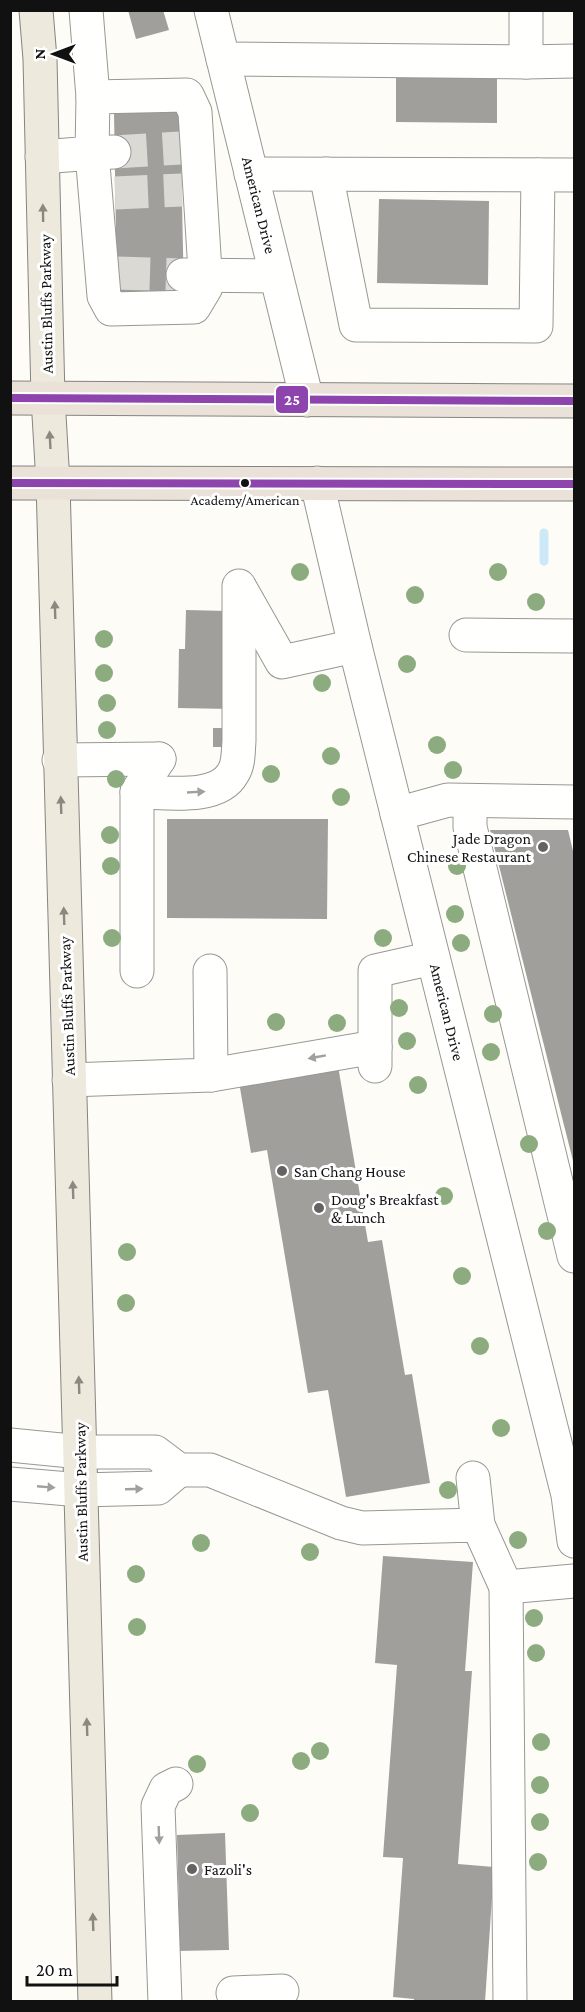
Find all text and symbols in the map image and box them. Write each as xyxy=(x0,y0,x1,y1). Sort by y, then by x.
north arrow xyxy=(24,24,84,84)
text: N xyxy=(31,48,48,59)
street label: American Drive xyxy=(239,155,279,255)
one-way arrow xyxy=(39,204,48,223)
street label: Austin Bluffs Parkway xyxy=(36,234,57,374)
line badge: 25 xyxy=(275,385,309,414)
text: 25 xyxy=(284,391,300,408)
one-way arrow xyxy=(46,431,55,450)
marker: Academy/American xyxy=(239,477,251,489)
place label: Academy/American xyxy=(190,492,300,508)
one-way arrow xyxy=(50,601,60,620)
one-way arrow xyxy=(186,787,205,796)
one-way arrow xyxy=(56,795,65,814)
place label: Jade Dragon Chinese Restaurant xyxy=(407,830,532,865)
marker: Jade Dragon Chinese Restaurant xyxy=(536,840,550,854)
one-way arrow xyxy=(59,907,69,926)
street label: Austin Bluffs Parkway xyxy=(56,935,79,1076)
street label: American Drive xyxy=(427,962,467,1062)
one-way arrow xyxy=(308,1052,327,1061)
place label: San Chang House xyxy=(294,1163,405,1181)
marker: San Chang House xyxy=(275,1164,289,1178)
one-way arrow xyxy=(68,1181,77,1200)
place label: Doug's Breakfast & Lunch xyxy=(331,1191,439,1226)
marker: Doug's Breakfast & Lunch xyxy=(312,1201,326,1215)
one-way arrow xyxy=(74,1376,83,1395)
street label: Austin Bluffs Parkway xyxy=(71,1422,92,1562)
one-way arrow xyxy=(36,1482,55,1492)
one-way arrow xyxy=(124,1484,143,1494)
one-way arrow xyxy=(83,1718,92,1737)
one-way arrow xyxy=(155,1826,164,1845)
place label: Fazoli's xyxy=(204,1861,252,1878)
marker: Fazoli's xyxy=(185,1862,199,1876)
one-way arrow xyxy=(88,1913,98,1932)
scale bar xyxy=(27,1949,117,1987)
text: 20 m xyxy=(36,1960,73,1980)

